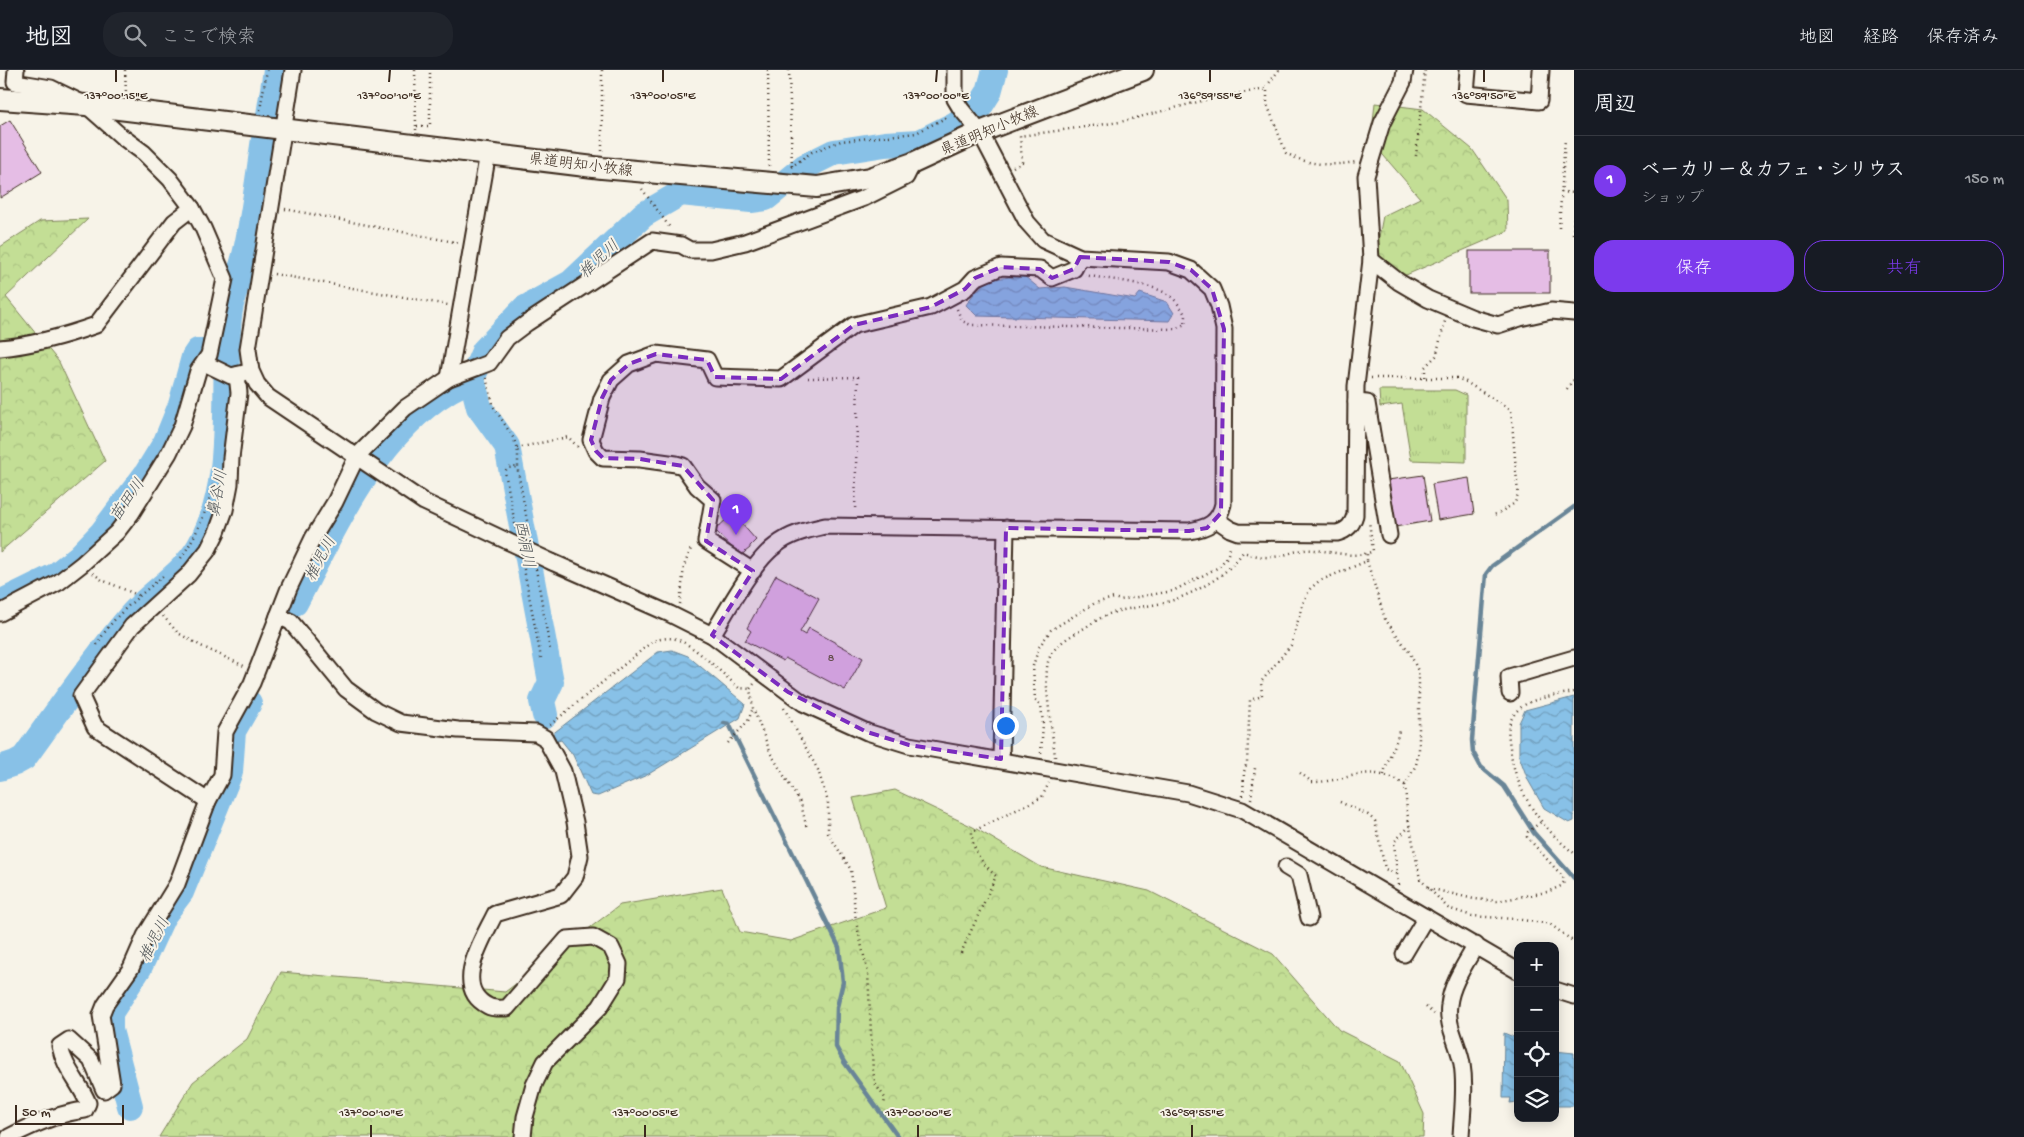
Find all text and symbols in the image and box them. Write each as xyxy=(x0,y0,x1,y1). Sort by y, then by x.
search box xyxy=(103,12,453,57)
icon: search xyxy=(121,21,149,49)
text: 地図 xyxy=(25,25,73,54)
text: ここで検索 xyxy=(161,27,256,50)
text: 地図 xyxy=(1799,28,1835,49)
text: 経路 xyxy=(1863,28,1899,49)
text: 保存済み xyxy=(1927,28,1999,49)
text: 137°00'15"E xyxy=(83,90,148,104)
text: 137°00'10"E xyxy=(356,90,421,104)
text: 137°00'05"E xyxy=(630,90,696,104)
text: 137°00'00"E xyxy=(902,90,969,104)
text: 136°59'55"E xyxy=(1177,90,1242,104)
text: 136°59'50"E xyxy=(1451,90,1516,104)
text: 周辺 xyxy=(1594,94,1636,119)
street label: 県道明知小牧線 xyxy=(938,102,1042,161)
street label: 県道明知小牧線 xyxy=(528,150,634,181)
text: ベーカリー＆カフェ・シリウス xyxy=(1641,160,1905,183)
text: 1 xyxy=(1607,171,1613,190)
text: 150 m xyxy=(1965,171,2004,190)
text: ショップ xyxy=(1641,190,1704,209)
water label: 椎児川 xyxy=(576,237,624,284)
button: 保存 xyxy=(1594,240,1794,292)
button: 共有 xyxy=(1804,240,2004,292)
water label: 鼻谷川 xyxy=(204,468,233,519)
water label: 苗田川 xyxy=(106,475,150,526)
pin: 1 xyxy=(720,494,752,535)
water label: 西洞川 xyxy=(509,519,537,570)
water label: 椎児川 xyxy=(302,534,342,585)
house number: 8 xyxy=(828,652,835,666)
your location xyxy=(993,713,1019,739)
water label: 椎児川 xyxy=(136,914,175,966)
map controls xyxy=(1514,942,1559,1122)
button: + xyxy=(1514,942,1559,987)
button: − xyxy=(1514,987,1559,1032)
button: locate xyxy=(1514,1032,1559,1077)
button: layers xyxy=(1514,1077,1559,1122)
scale bar xyxy=(15,1102,124,1125)
text: 50 m xyxy=(22,1105,51,1122)
text: 137°00'10"E xyxy=(338,1107,403,1121)
text: 137°00'05"E xyxy=(612,1107,678,1121)
text: 137°00'00"E xyxy=(884,1107,951,1121)
text: 136°59'55"E xyxy=(1159,1107,1224,1121)

